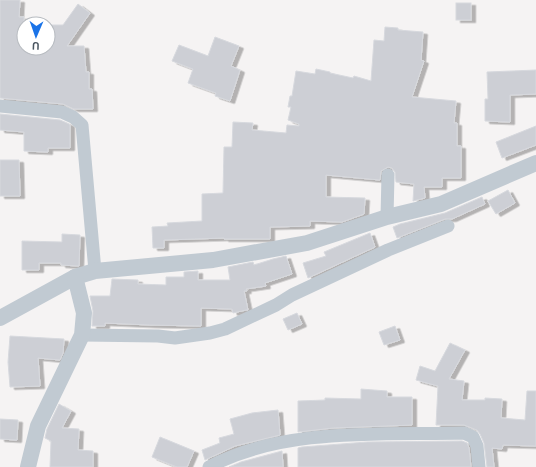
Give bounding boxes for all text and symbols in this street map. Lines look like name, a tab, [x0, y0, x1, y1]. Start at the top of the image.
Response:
north arrow	[16, 16, 56, 56]
text: U	[32, 40, 40, 52]

